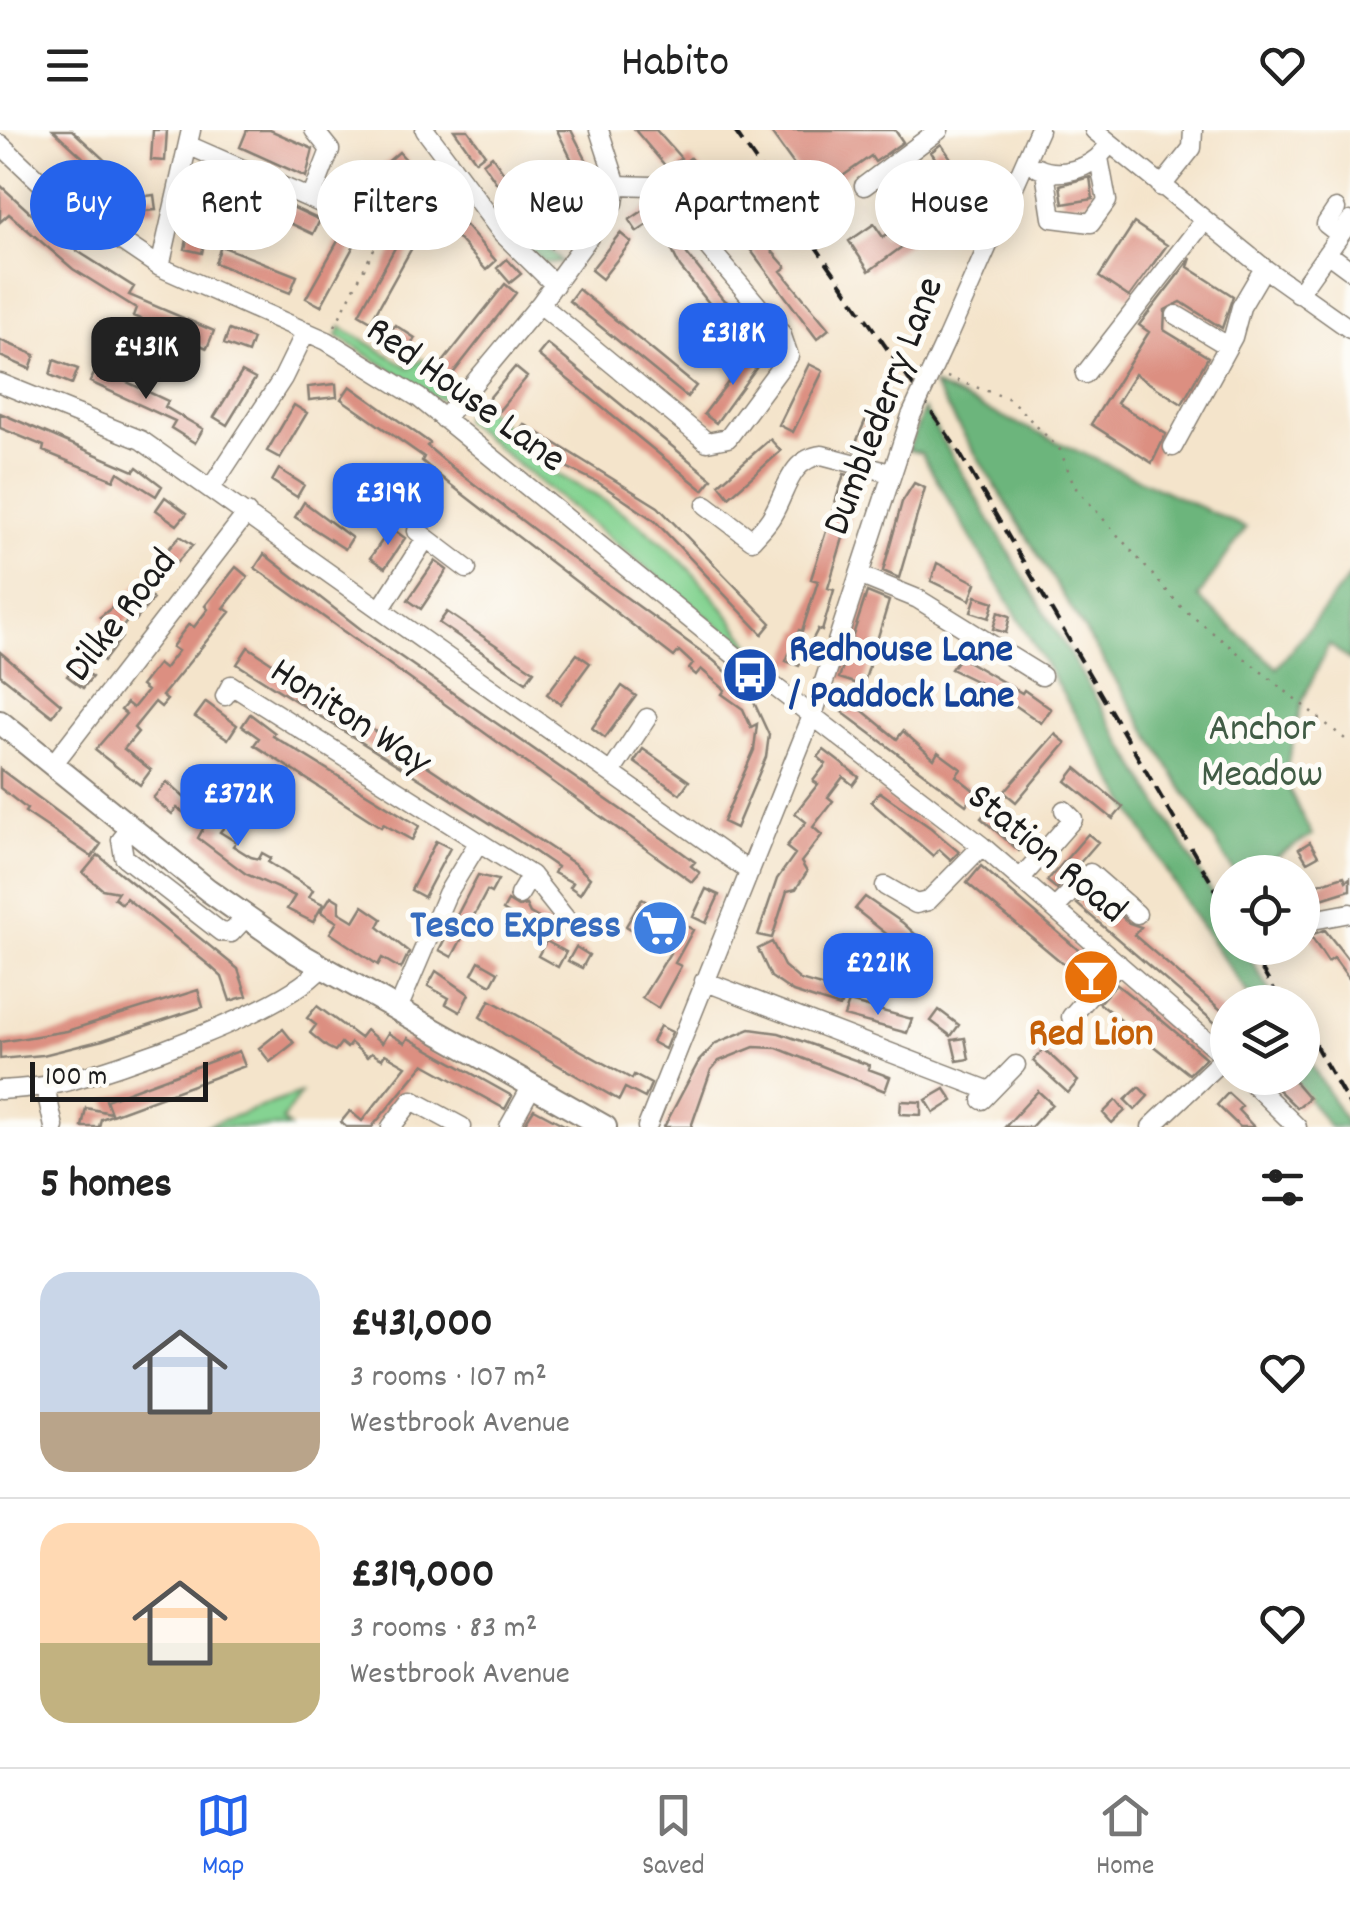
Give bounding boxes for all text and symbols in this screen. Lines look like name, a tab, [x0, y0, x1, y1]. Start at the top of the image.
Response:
text: Habito	[621, 33, 729, 97]
icon: menu	[40, 38, 95, 93]
icon: heart	[1255, 38, 1310, 93]
chip: Buy	[30, 160, 146, 250]
chip: Rent	[166, 160, 297, 250]
chip: Filters	[317, 160, 474, 250]
chip: New	[494, 160, 619, 250]
chip: Apartment	[639, 160, 855, 250]
chip: House	[875, 160, 1024, 250]
street label: Dumblederry Lane	[811, 270, 961, 544]
pin: £318K	[663, 303, 803, 388]
street label: Red House Lane	[352, 305, 576, 489]
text: £318K	[701, 312, 765, 358]
pin: £431K	[76, 317, 216, 402]
text: £431K	[113, 326, 179, 372]
pin: £319K	[318, 463, 458, 548]
text: £319K	[355, 472, 421, 518]
street label: Dilke Road	[53, 538, 193, 696]
place label: Redhouse Lane / Paddock Lane	[788, 624, 1015, 727]
street label: Honiton Way	[257, 645, 442, 793]
bus stop icon: Redhouse Lane / Paddock Lane	[720, 645, 780, 705]
park label: Anchor Meadow	[1201, 703, 1323, 806]
pin: £372K	[168, 764, 308, 849]
street label: Station Road	[953, 772, 1137, 940]
text: £372K	[202, 773, 274, 819]
map controls	[1210, 855, 1320, 1095]
button: locate	[1210, 855, 1320, 965]
supermarket icon: Tesco Express	[630, 898, 690, 958]
place label: Tesco Express	[410, 900, 621, 957]
pin: £221K	[808, 933, 948, 1018]
text: £221K	[845, 942, 911, 988]
bar icon: Red Lion	[1061, 947, 1121, 1007]
button: layers	[1210, 985, 1320, 1095]
place label: Red Lion	[1029, 1008, 1153, 1065]
scale bar	[30, 1057, 208, 1101]
text: 100 m	[45, 1059, 107, 1099]
text: 5 homes	[40, 1157, 172, 1217]
icon: filters	[1255, 1160, 1310, 1215]
text: £431,000	[350, 1296, 493, 1356]
icon: home	[120, 1312, 240, 1432]
icon: heart	[1255, 1345, 1310, 1400]
text: 3 rooms · 107 m²	[350, 1356, 547, 1402]
text: Westbrook Avenue	[350, 1402, 570, 1448]
text: £319,000	[350, 1547, 495, 1607]
icon: home	[120, 1563, 240, 1683]
icon: heart	[1255, 1596, 1310, 1651]
text: 3 rooms · 83 m²	[350, 1607, 537, 1653]
text: Westbrook Avenue	[350, 1653, 570, 1699]
tab: Map	[196, 1788, 251, 1888]
tab: Saved	[642, 1788, 705, 1888]
tab: Home	[1096, 1788, 1154, 1888]

